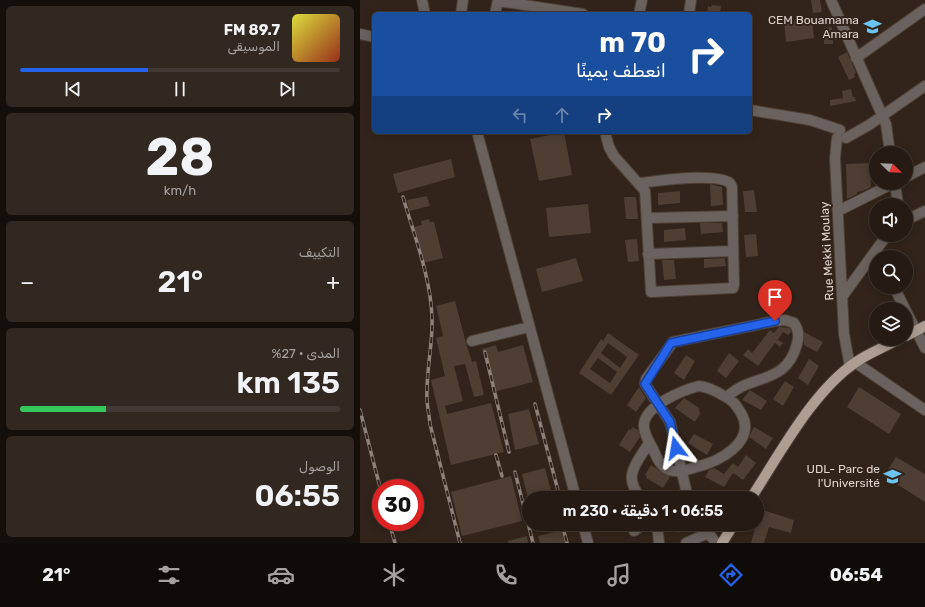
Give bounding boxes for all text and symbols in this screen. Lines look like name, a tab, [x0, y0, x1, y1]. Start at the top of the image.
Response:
place label: CEM Bouamama Amara	[768, 13, 859, 41]
school or university icon: CEM Bouamama Amara	[862, 17, 882, 37]
text: 89.7 FM	[224, 21, 280, 39]
text: 70 m	[599, 26, 666, 59]
icon: right	[680, 28, 732, 80]
text: الموسيقى	[228, 39, 280, 54]
text: انعطف يمينًا	[576, 60, 666, 82]
icon: previous	[62, 78, 84, 100]
icon: pause	[169, 78, 191, 100]
icon: next	[276, 78, 298, 100]
icon: left	[509, 104, 531, 126]
icon: ahead	[551, 104, 573, 126]
icon: right	[593, 104, 615, 126]
text: 28	[146, 126, 215, 188]
north arrow	[869, 146, 913, 190]
map controls	[869, 146, 913, 346]
text: km/h	[164, 183, 196, 198]
button: sound	[869, 198, 913, 242]
street label: Rue Mekki Moulay	[817, 201, 837, 301]
text: التكييف	[299, 245, 340, 260]
button: search	[869, 250, 913, 294]
text: 21°	[158, 264, 203, 300]
text: −	[20, 269, 34, 296]
text: +	[326, 269, 340, 296]
pin	[758, 280, 792, 321]
icon: arrive	[764, 286, 786, 308]
button: layers	[869, 302, 913, 346]
text: المدى · 27%	[272, 346, 340, 361]
text: 135 km	[236, 365, 340, 401]
position arrow	[655, 427, 697, 469]
text: الوصول	[299, 459, 340, 474]
place label: UDL- Parc de l'Université	[807, 462, 880, 490]
school or university icon: UDL- Parc de l'Université	[883, 466, 903, 486]
text: 06:55	[254, 478, 340, 514]
speed limit sign: 30	[372, 479, 424, 531]
text: 06:55 · 1 دقيقة · 230 m	[563, 502, 723, 520]
icon: filters	[155, 561, 183, 589]
icon: car	[267, 561, 295, 589]
icon: climate	[380, 561, 408, 589]
icon: phone	[492, 561, 520, 589]
icon: music	[605, 561, 633, 589]
icon: directions	[717, 561, 745, 589]
text: 21°	[42, 564, 70, 586]
text: 06:54	[830, 564, 883, 586]

